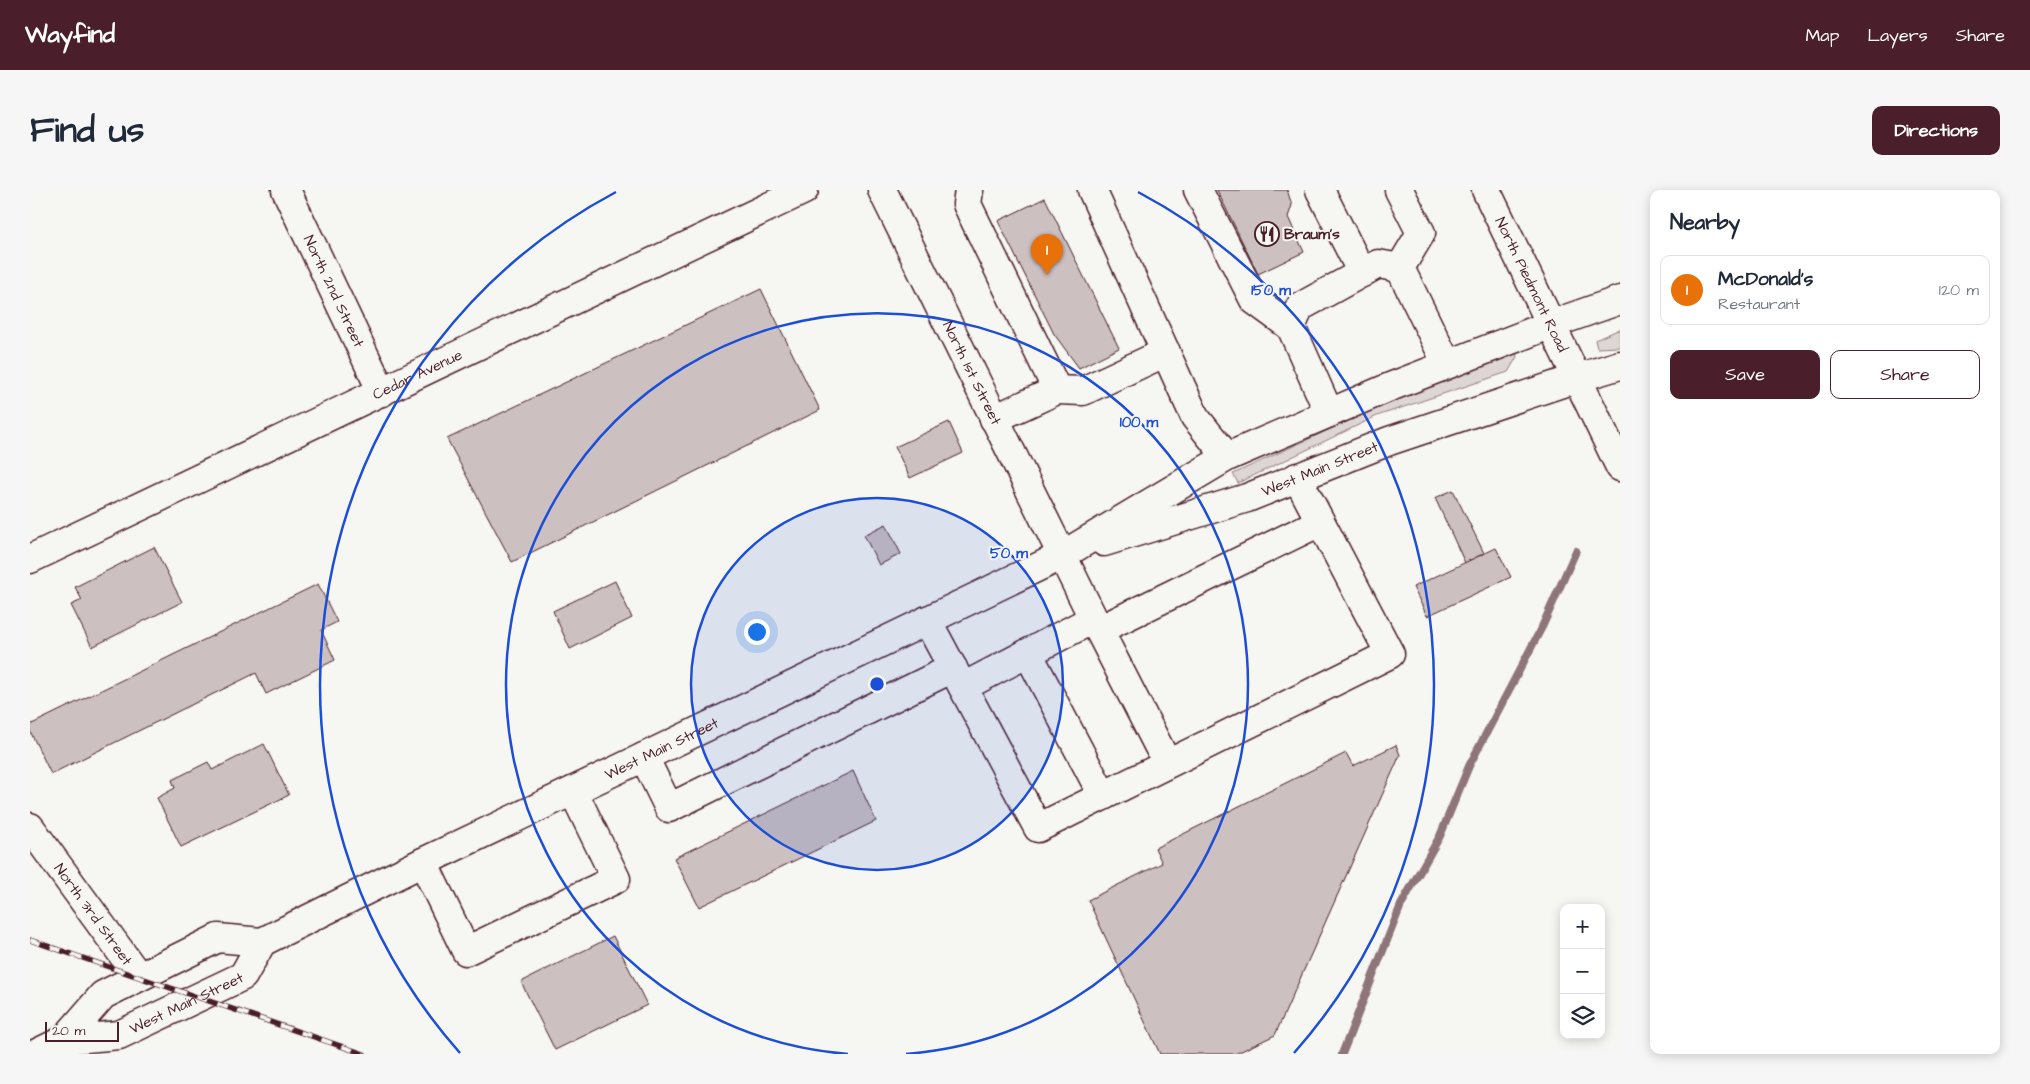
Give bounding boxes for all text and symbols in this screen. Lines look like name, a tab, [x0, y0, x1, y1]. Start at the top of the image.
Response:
text: Wayfind	[25, 18, 115, 52]
text: Map	[1805, 23, 1839, 48]
text: Layers	[1867, 23, 1928, 48]
text: Share	[1956, 23, 2005, 48]
text: Find us	[30, 106, 144, 155]
button: Directions	[1872, 106, 2000, 155]
text: Nearby	[1670, 208, 1740, 237]
street label: North Piedmont Road	[1490, 214, 1573, 356]
restaurant icon: Braum's	[1254, 221, 1280, 247]
place label: Braum's	[1284, 224, 1340, 245]
street label: North 2nd Street	[298, 232, 369, 351]
pin: 1	[1031, 234, 1063, 275]
text: McDonald's	[1718, 266, 1813, 293]
text: 1	[1686, 279, 1688, 301]
text: 120 m	[1939, 279, 1979, 301]
text: 150 m	[1251, 280, 1291, 301]
text: Restaurant	[1718, 293, 1800, 315]
street label: North 1st Street	[937, 318, 1006, 429]
street label: Cedar Avenue	[369, 344, 466, 405]
button: Save	[1670, 350, 1820, 399]
button: Share	[1830, 350, 1980, 399]
text: 100 m	[1120, 412, 1159, 433]
street label: West Main Street	[1258, 436, 1381, 502]
text: 50 m	[990, 543, 1028, 564]
your location	[744, 619, 770, 645]
centre of rings	[868, 675, 886, 693]
street label: West Main Street	[601, 713, 722, 785]
street label: North 3rd Street	[49, 859, 137, 970]
map controls	[1560, 904, 1605, 1039]
button: +	[1560, 904, 1605, 949]
button: −	[1560, 949, 1605, 994]
street label: West Main Street	[126, 967, 247, 1040]
button: layers	[1560, 994, 1605, 1039]
scale bar	[45, 1019, 119, 1042]
text: 20 m	[52, 1021, 85, 1041]

